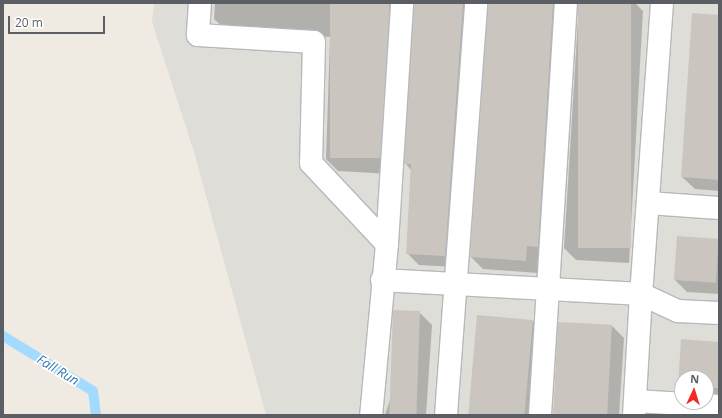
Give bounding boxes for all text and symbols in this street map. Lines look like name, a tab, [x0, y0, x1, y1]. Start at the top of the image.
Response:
scale bar	[10, 8, 107, 34]
text: 20 m	[15, 14, 43, 31]
water label: Fall Run	[34, 351, 82, 389]
north arrow	[674, 370, 714, 410]
text: N	[690, 371, 700, 386]

